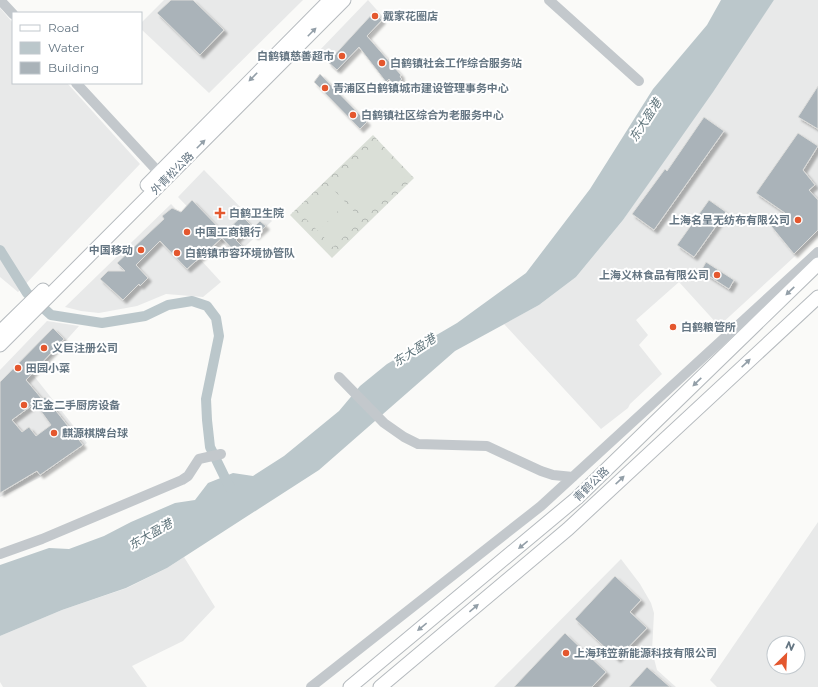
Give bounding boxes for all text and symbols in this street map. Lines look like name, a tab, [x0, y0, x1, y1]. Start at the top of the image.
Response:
place label: 戴家花圈店	[383, 9, 438, 23]
marker: 戴家花圈店	[370, 11, 380, 21]
legend	[12, 12, 142, 84]
text: Road	[48, 20, 79, 35]
one-way arrow	[307, 27, 317, 37]
text: Water	[48, 40, 85, 55]
place label: 白鹤镇慈善超市	[257, 49, 334, 63]
marker: 白鹤镇慈善超市	[337, 51, 347, 61]
place label: 白鹤镇社会工作综合服务站	[390, 56, 522, 70]
marker: 白鹤镇社会工作综合服务站	[377, 58, 387, 68]
text: Building	[48, 60, 99, 75]
one-way arrow	[248, 72, 258, 82]
place label: 青浦区白鹤镇城市建设管理事务中心	[333, 81, 509, 95]
marker: 青浦区白鹤镇城市建设管理事务中心	[320, 83, 330, 93]
water label: 东大盈港	[626, 94, 665, 144]
place label: 白鹤镇社区综合为老服务中心	[361, 108, 504, 122]
marker: 白鹤镇社区综合为老服务中心	[348, 110, 358, 120]
one-way arrow	[196, 139, 205, 149]
street label: 外青松公路	[148, 149, 196, 197]
place label: 白鹤卫生院	[229, 206, 284, 220]
marker: 白鹤卫生院	[214, 207, 226, 219]
place label: 上海名呈无纺布有限公司	[669, 213, 790, 227]
marker: 上海名呈无纺布有限公司	[793, 215, 803, 225]
place label: 中国工商银行	[195, 225, 261, 239]
marker: 中国工商银行	[182, 227, 192, 237]
place label: 中国移动	[89, 243, 133, 257]
marker: 中国移动	[136, 245, 146, 255]
place label: 白鹤镇市容环境协管队	[185, 246, 295, 260]
marker: 白鹤镇市容环境协管队	[172, 248, 182, 258]
place label: 上海义林食品有限公司	[599, 268, 709, 282]
marker: 上海义林食品有限公司	[712, 270, 722, 280]
one-way arrow	[785, 286, 795, 296]
place label: 白鹤粮管所	[681, 320, 736, 334]
marker: 白鹤粮管所	[668, 322, 678, 332]
water label: 东大盈港	[390, 330, 440, 369]
place label: 义巨注册公司	[52, 341, 118, 355]
marker: 义巨注册公司	[39, 343, 49, 353]
one-way arrow	[742, 359, 751, 368]
place label: 田园小菜	[26, 361, 70, 375]
marker: 田园小菜	[13, 363, 23, 373]
one-way arrow	[692, 377, 702, 387]
place label: 汇金二手厨房设备	[32, 398, 120, 412]
marker: 汇金二手厨房设备	[19, 400, 29, 410]
place label: 麒源棋牌台球	[62, 426, 128, 440]
marker: 麒源棋牌台球	[49, 428, 59, 438]
street label: 青鹤公路	[570, 464, 612, 504]
one-way arrow	[615, 475, 625, 485]
water label: 东大盈港	[125, 515, 176, 552]
one-way arrow	[517, 540, 528, 549]
one-way arrow	[469, 603, 480, 612]
one-way arrow	[417, 623, 428, 632]
north arrow	[766, 635, 806, 675]
text: N	[783, 638, 797, 654]
place label: 上海玮笠新能源科技有限公司	[574, 646, 717, 660]
marker: 上海玮笠新能源科技有限公司	[561, 648, 571, 658]

